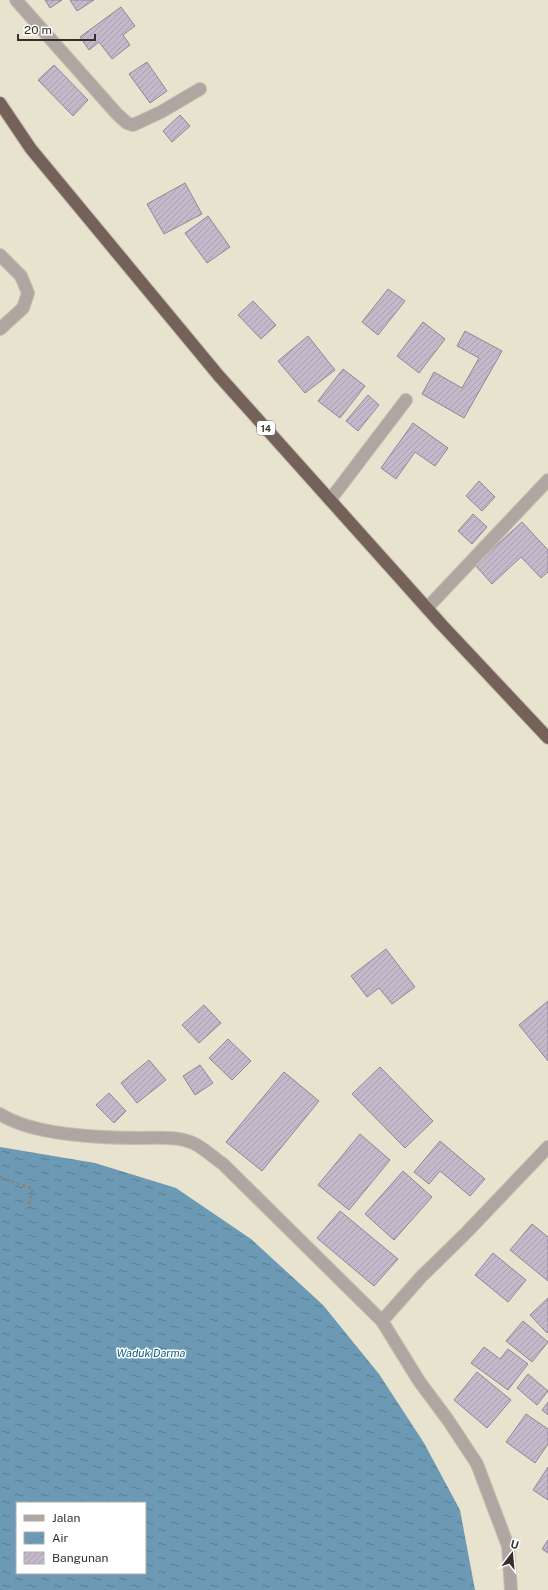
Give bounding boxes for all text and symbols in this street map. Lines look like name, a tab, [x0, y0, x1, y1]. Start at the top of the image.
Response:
scale bar	[18, 16, 95, 42]
text: 20 m	[24, 23, 52, 37]
road number: 14	[257, 421, 275, 435]
water label: Waduk Darma	[117, 1347, 186, 1359]
legend	[16, 1502, 146, 1574]
text: Jalan	[52, 1511, 81, 1525]
text: Air	[52, 1531, 69, 1545]
north arrow	[492, 1534, 532, 1574]
text: U	[509, 1538, 520, 1551]
text: Bangunan	[52, 1551, 108, 1565]

